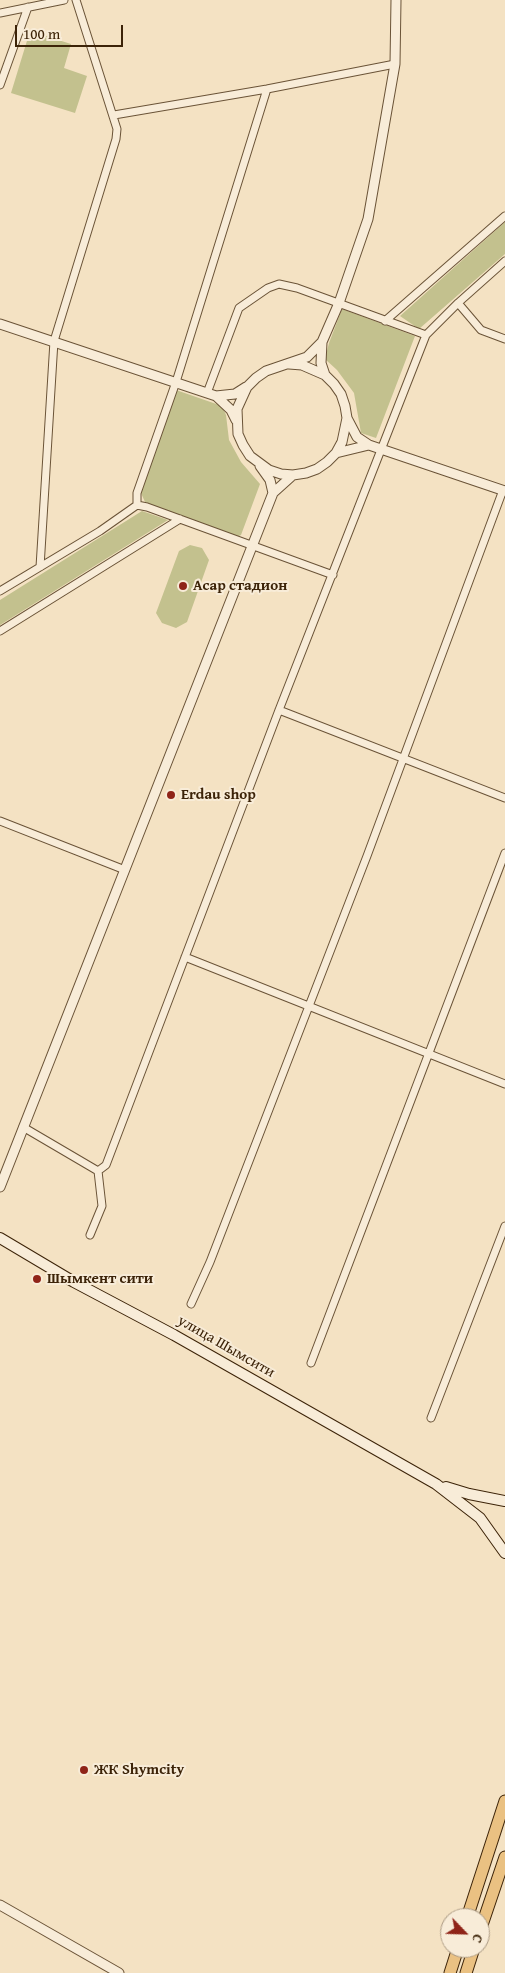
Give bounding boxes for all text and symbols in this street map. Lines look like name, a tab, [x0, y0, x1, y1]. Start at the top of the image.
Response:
scale bar	[18, 15, 125, 47]
text: 100 m	[23, 23, 60, 44]
place label: Асар стадион	[193, 577, 287, 595]
marker: Асар стадион	[177, 580, 189, 592]
place label: Erdau shop	[181, 786, 256, 804]
marker: Erdau shop	[165, 789, 177, 801]
place label: Шымкент сити	[47, 1270, 153, 1288]
marker: Шымкент сити	[31, 1273, 43, 1285]
street label: улица Шымсити	[174, 1312, 278, 1382]
place label: ЖК Shymcity	[94, 1761, 184, 1779]
marker: ЖК Shymcity	[78, 1764, 90, 1776]
north arrow	[440, 1908, 490, 1958]
text: С	[467, 1931, 489, 1946]

